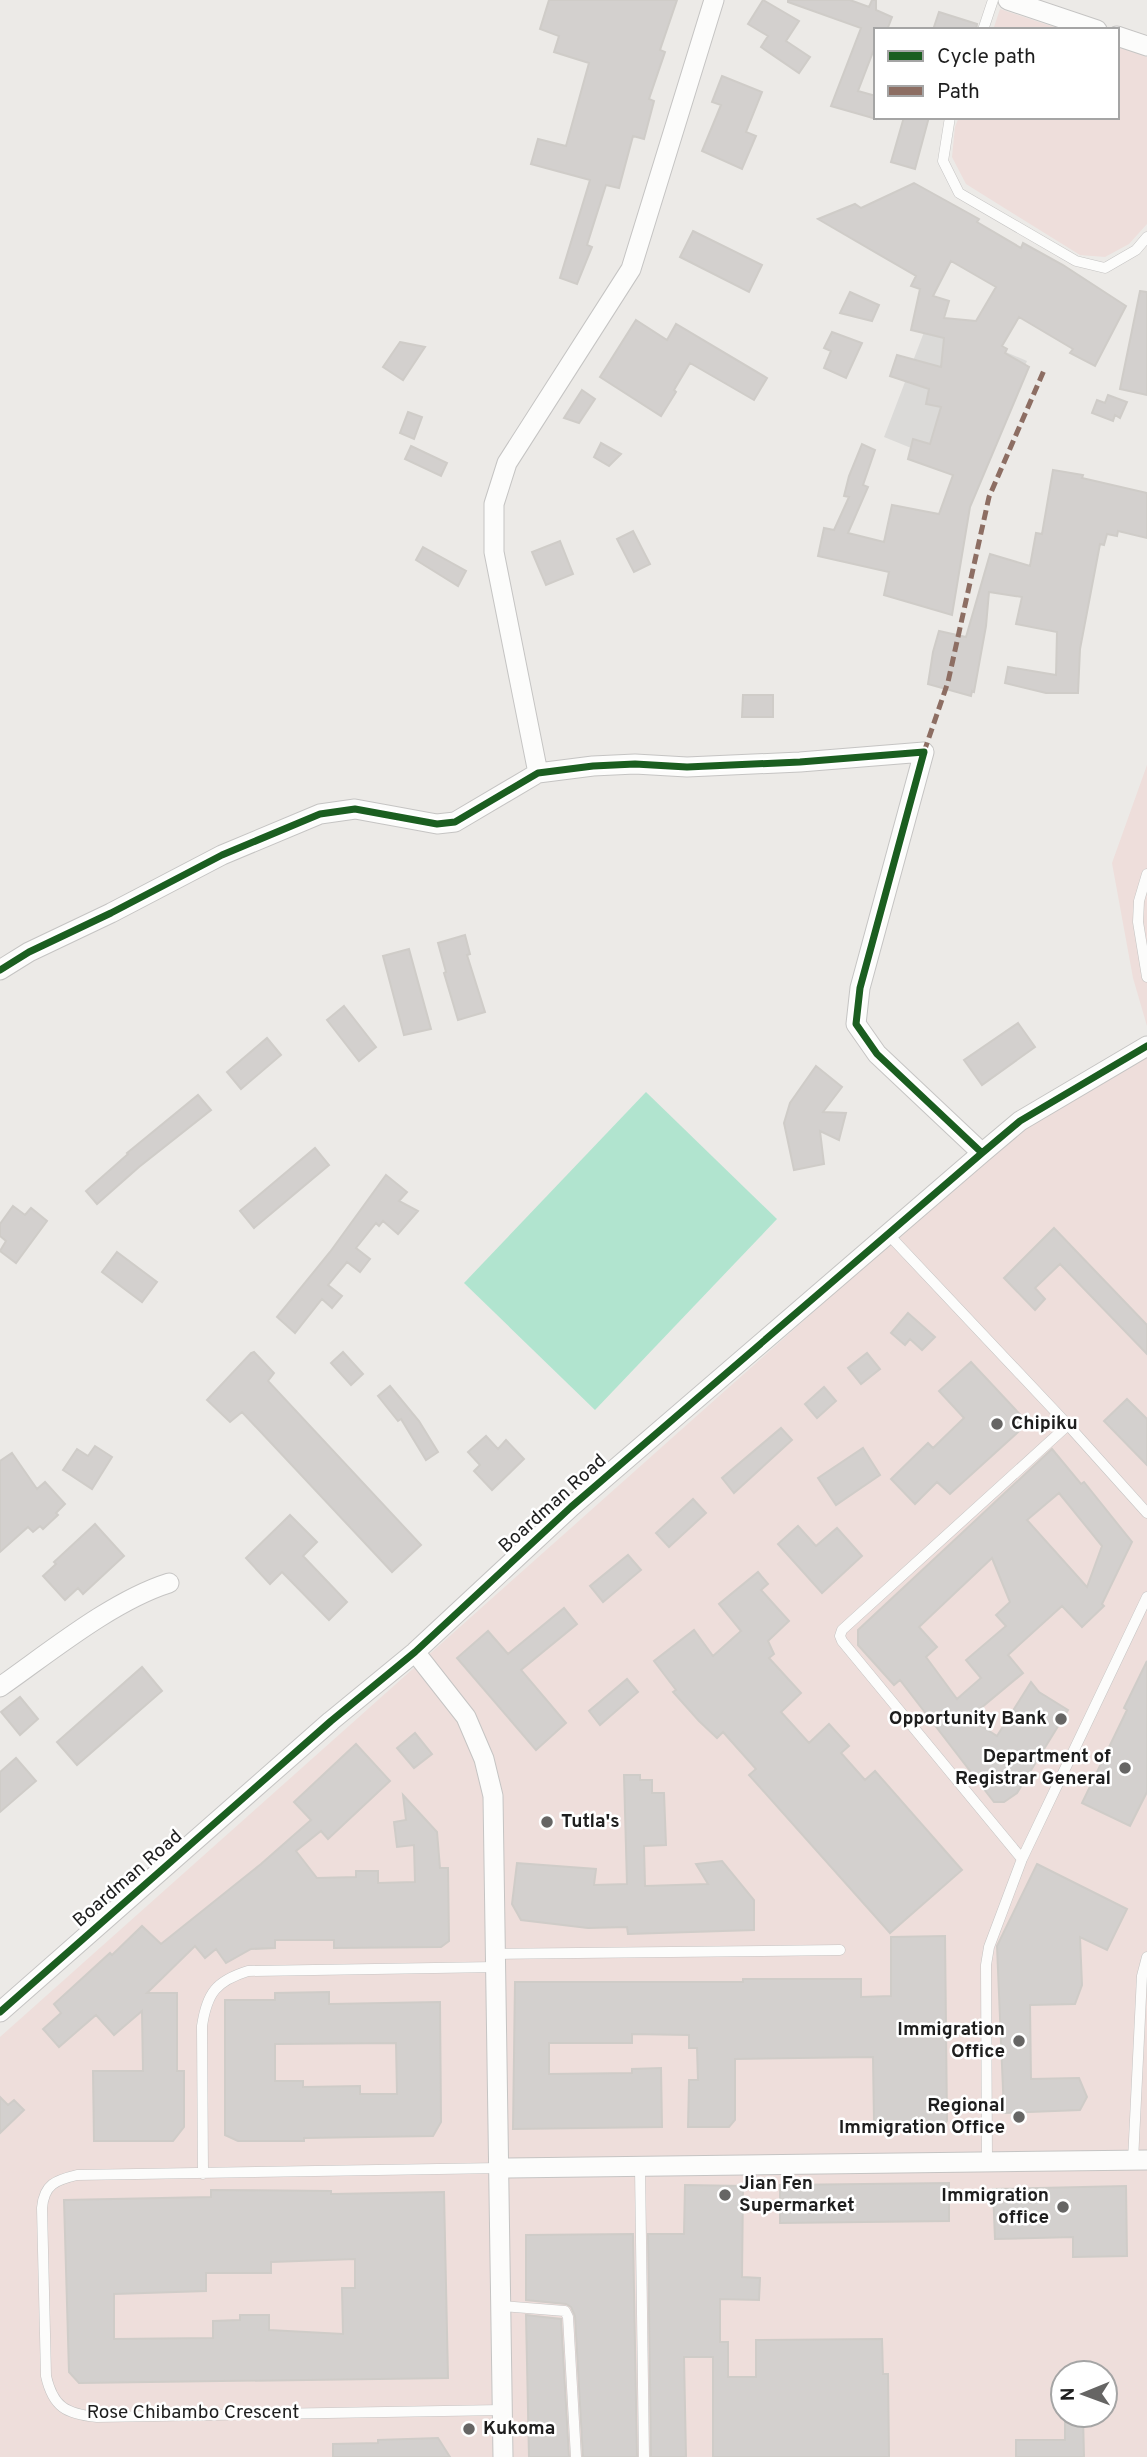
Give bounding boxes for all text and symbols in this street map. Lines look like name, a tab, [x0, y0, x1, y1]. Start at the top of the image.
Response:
legend	[874, 28, 1119, 119]
text: Cycle path	[937, 44, 1036, 71]
text: Path	[937, 79, 980, 106]
place label: Chipiku	[1011, 1412, 1078, 1436]
marker: Chipiku	[989, 1416, 1005, 1432]
street label: Boardman Road	[494, 1449, 612, 1559]
place label: Opportunity Bank	[889, 1707, 1047, 1731]
marker: Opportunity Bank	[1053, 1711, 1069, 1727]
place label: Department of Registrar General	[955, 1745, 1111, 1791]
marker: Department of Registrar General	[1117, 1760, 1133, 1776]
place label: Tutla's	[561, 1810, 620, 1834]
marker: Tutla's	[539, 1814, 555, 1830]
street label: Boardman Road	[68, 1825, 188, 1933]
place label: Immigration Office	[897, 2018, 1005, 2064]
marker: Immigration Office	[1011, 2033, 1027, 2049]
place label: Regional Immigration Office	[839, 2094, 1005, 2140]
marker: Regional Immigration Office	[1011, 2109, 1027, 2125]
place label: Jian Fen Supermarket	[739, 2172, 855, 2218]
place label: Immigration office	[941, 2184, 1049, 2230]
marker: Jian Fen Supermarket	[717, 2187, 733, 2203]
marker: Immigration office	[1055, 2199, 1071, 2215]
north arrow	[1049, 2359, 1119, 2429]
text: N	[1057, 2387, 1081, 2401]
street label: Rose Chibambo Crescent	[87, 2401, 299, 2425]
place label: Kukoma	[483, 2417, 555, 2441]
marker: Kukoma	[461, 2421, 477, 2437]

